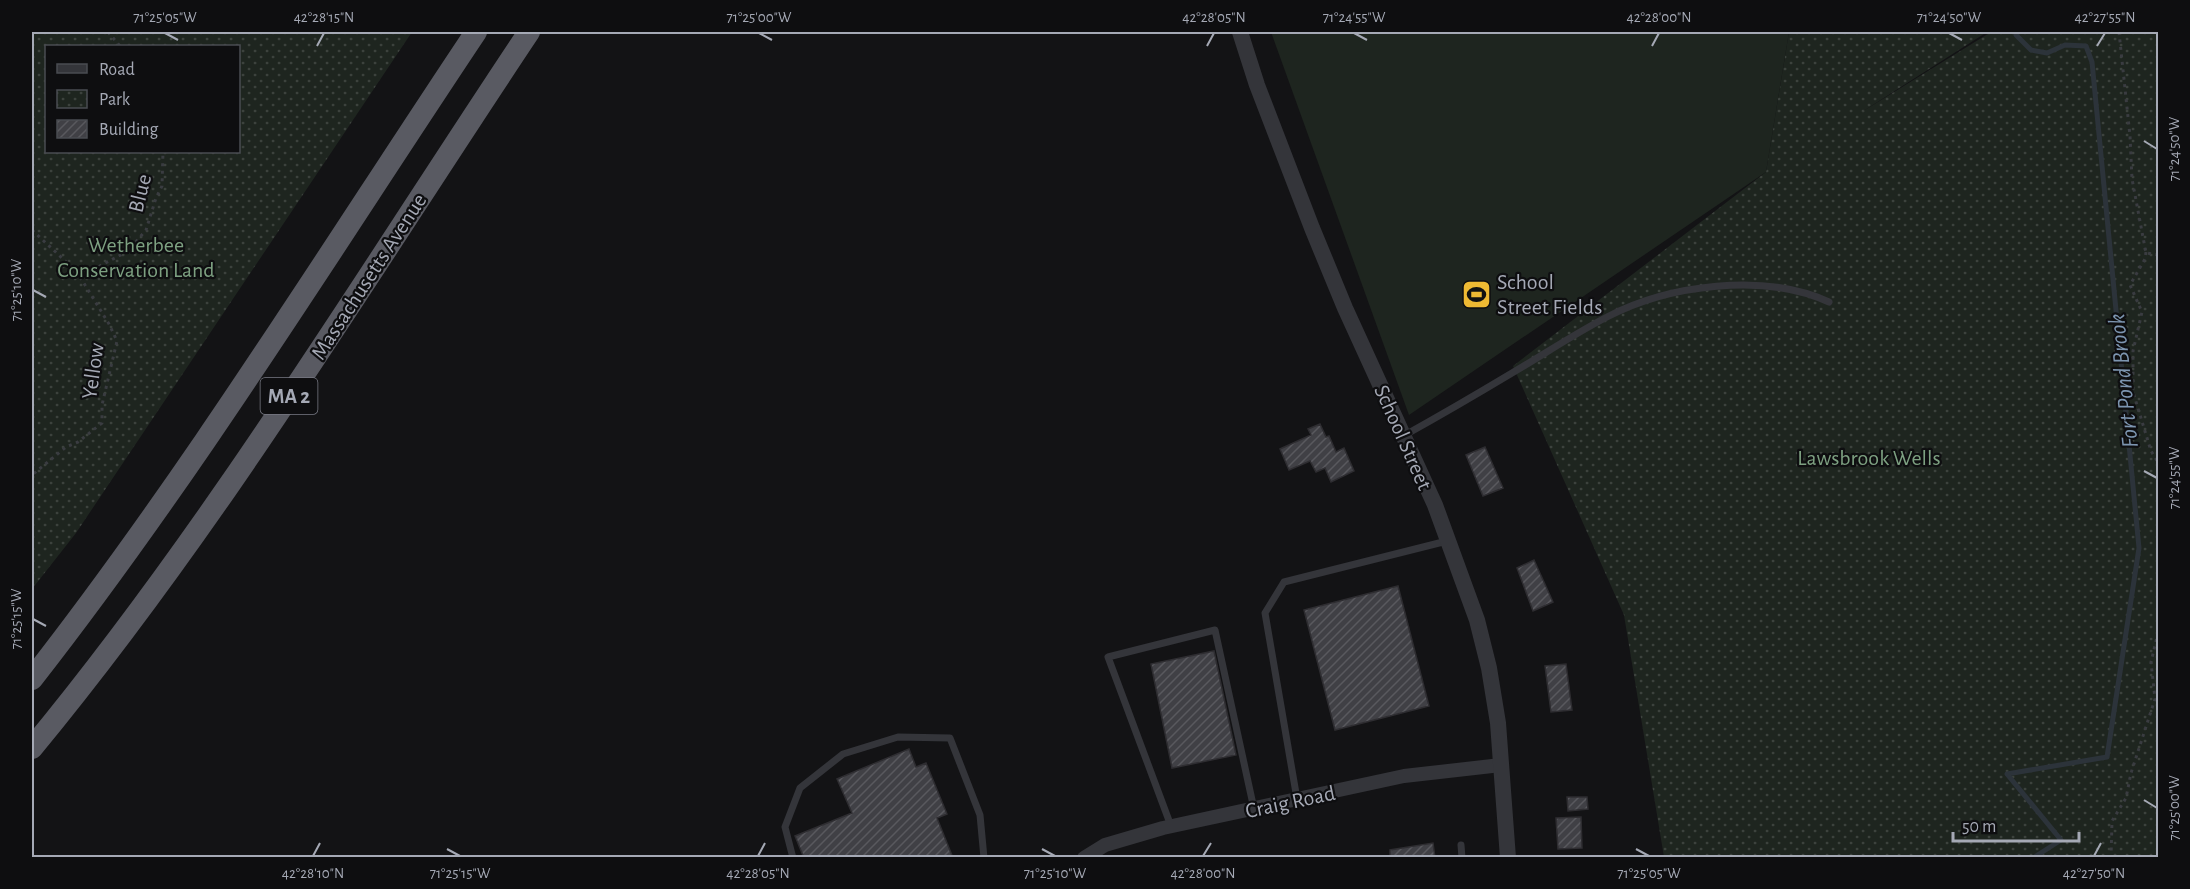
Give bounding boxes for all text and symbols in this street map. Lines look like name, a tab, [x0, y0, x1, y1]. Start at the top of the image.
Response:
text: 71°25'05"W	[133, 10, 197, 25]
text: 42°28'15"N	[294, 10, 354, 25]
text: 71°25'00"W	[726, 10, 792, 25]
text: 42°28'05"N	[1182, 10, 1246, 25]
text: 71°24'55"W	[1323, 10, 1386, 25]
text: 42°28'00"N	[1626, 10, 1692, 25]
text: 71°24'50"W	[1917, 10, 1982, 25]
text: 42°27'55"N	[2075, 10, 2136, 25]
legend	[45, 45, 240, 153]
text: Road	[99, 61, 135, 79]
text: Park	[99, 91, 131, 109]
text: 71°24'50"W	[2167, 116, 2182, 181]
text: Building	[99, 121, 159, 139]
street label: Blue	[125, 172, 155, 215]
street label: Massachusetts Avenue	[307, 190, 431, 364]
park label: Wetherbee Conservation Land	[57, 234, 215, 281]
text: 71°25'10"W	[9, 258, 24, 321]
place label: School Street Fields	[1497, 271, 1602, 318]
sports icon: School Street Fields	[1460, 278, 1492, 310]
water label: Fort Pond Brook	[2105, 312, 2143, 449]
street label: Yellow	[78, 341, 108, 401]
road number: MA 2	[260, 378, 318, 414]
street label: School Street	[1370, 382, 1436, 493]
text: 71°24'55"W	[2167, 446, 2182, 509]
park label: Lawsbrook Wells	[1797, 447, 1941, 469]
text: 71°25'15"W	[9, 588, 24, 649]
text: 71°25'00"W	[2167, 775, 2182, 841]
street label: Craig Road	[1243, 782, 1337, 822]
scale bar	[1953, 805, 2079, 843]
text: 50 m	[1962, 818, 1996, 836]
text: 42°28'10"N	[282, 866, 344, 881]
text: 71°25'15"W	[430, 866, 491, 881]
text: 42°28'05"N	[726, 866, 790, 881]
text: 71°25'10"W	[1024, 866, 1087, 881]
text: 42°28'00"N	[1170, 866, 1236, 881]
text: 71°25'05"W	[1617, 866, 1681, 881]
text: 42°27'50"N	[2063, 866, 2125, 881]

